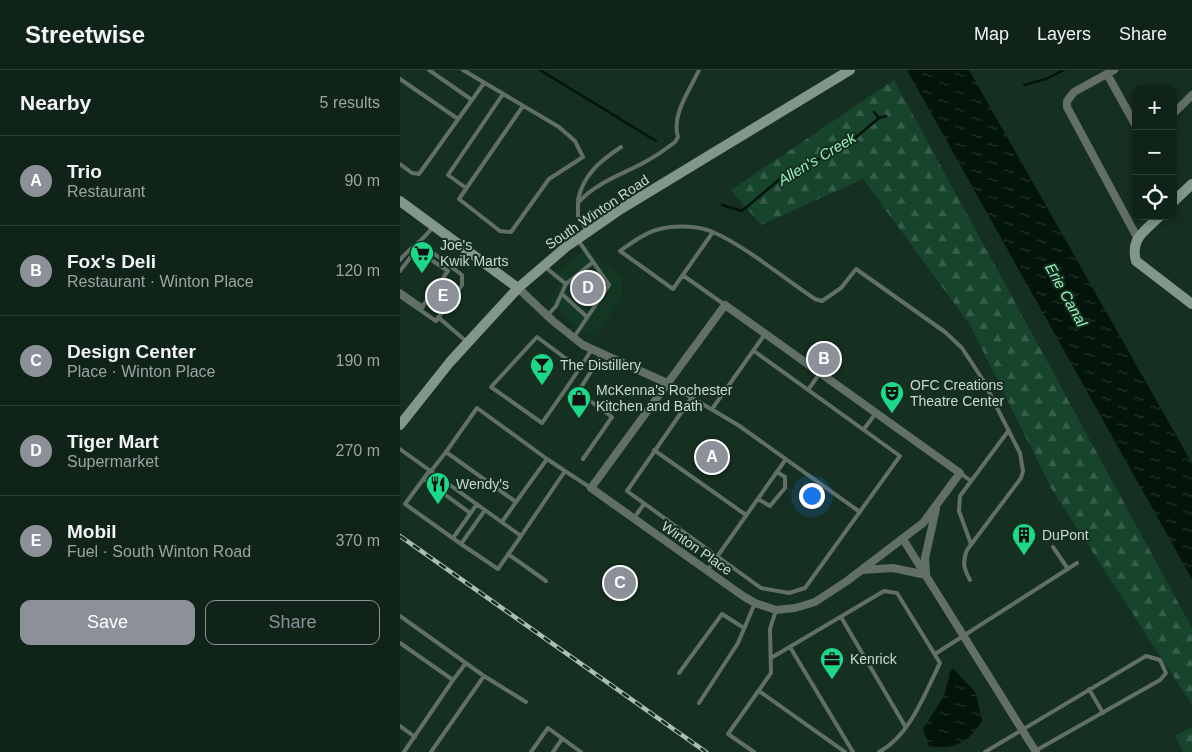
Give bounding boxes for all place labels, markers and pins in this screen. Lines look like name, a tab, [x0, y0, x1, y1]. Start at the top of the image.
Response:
place label: Joe's Kwik Marts	[440, 237, 508, 269]
supermarket icon: Joe's Kwik Marts	[409, 240, 435, 274]
pin: D	[572, 269, 604, 307]
pin: E	[427, 277, 459, 315]
pin: B	[808, 340, 840, 378]
bar icon: The Distillery	[529, 352, 555, 386]
place label: The Distillery	[560, 357, 641, 373]
place label: OFC Creations Theatre Center	[910, 377, 1004, 409]
theatre icon: OFC Creations Theatre Center	[879, 380, 905, 414]
place label: McKenna's Rochester Kitchen and Bath	[596, 382, 733, 414]
shop icon: McKenna's Rochester Kitchen and Bath	[566, 385, 592, 419]
pin: A	[696, 438, 728, 476]
restaurant icon: Wendy's	[425, 471, 451, 505]
place label: Wendy's	[456, 476, 509, 492]
building icon: DuPont	[1011, 522, 1037, 556]
place label: DuPont	[1042, 527, 1089, 543]
pin: C	[604, 564, 636, 602]
office icon: Kenrick	[819, 646, 845, 680]
place label: Kenrick	[850, 651, 898, 667]

